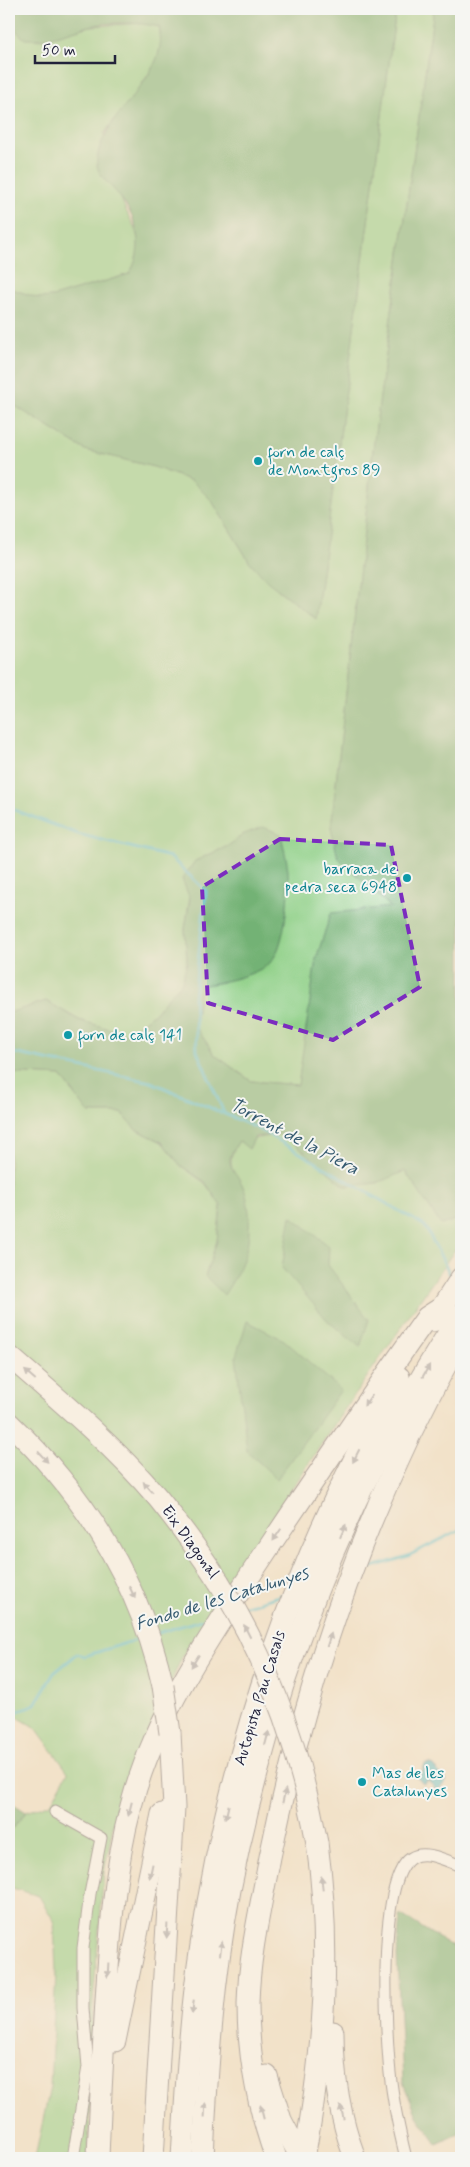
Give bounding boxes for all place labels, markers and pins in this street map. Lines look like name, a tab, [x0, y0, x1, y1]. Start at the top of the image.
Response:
place label: forn de calç de Montgros 89	[268, 442, 381, 482]
marker: forn de calç de Montgros 89	[252, 455, 264, 467]
place label: barraca de pedra seca 6948	[285, 859, 397, 898]
marker: barraca de pedra seca 6948	[401, 872, 413, 884]
place label: forn de calç 141	[78, 1025, 182, 1048]
marker: forn de calç 141	[62, 1029, 74, 1041]
place label: Mas de les Catalunyes	[372, 1763, 447, 1802]
marker: Mas de les Catalunyes	[356, 1776, 368, 1788]

